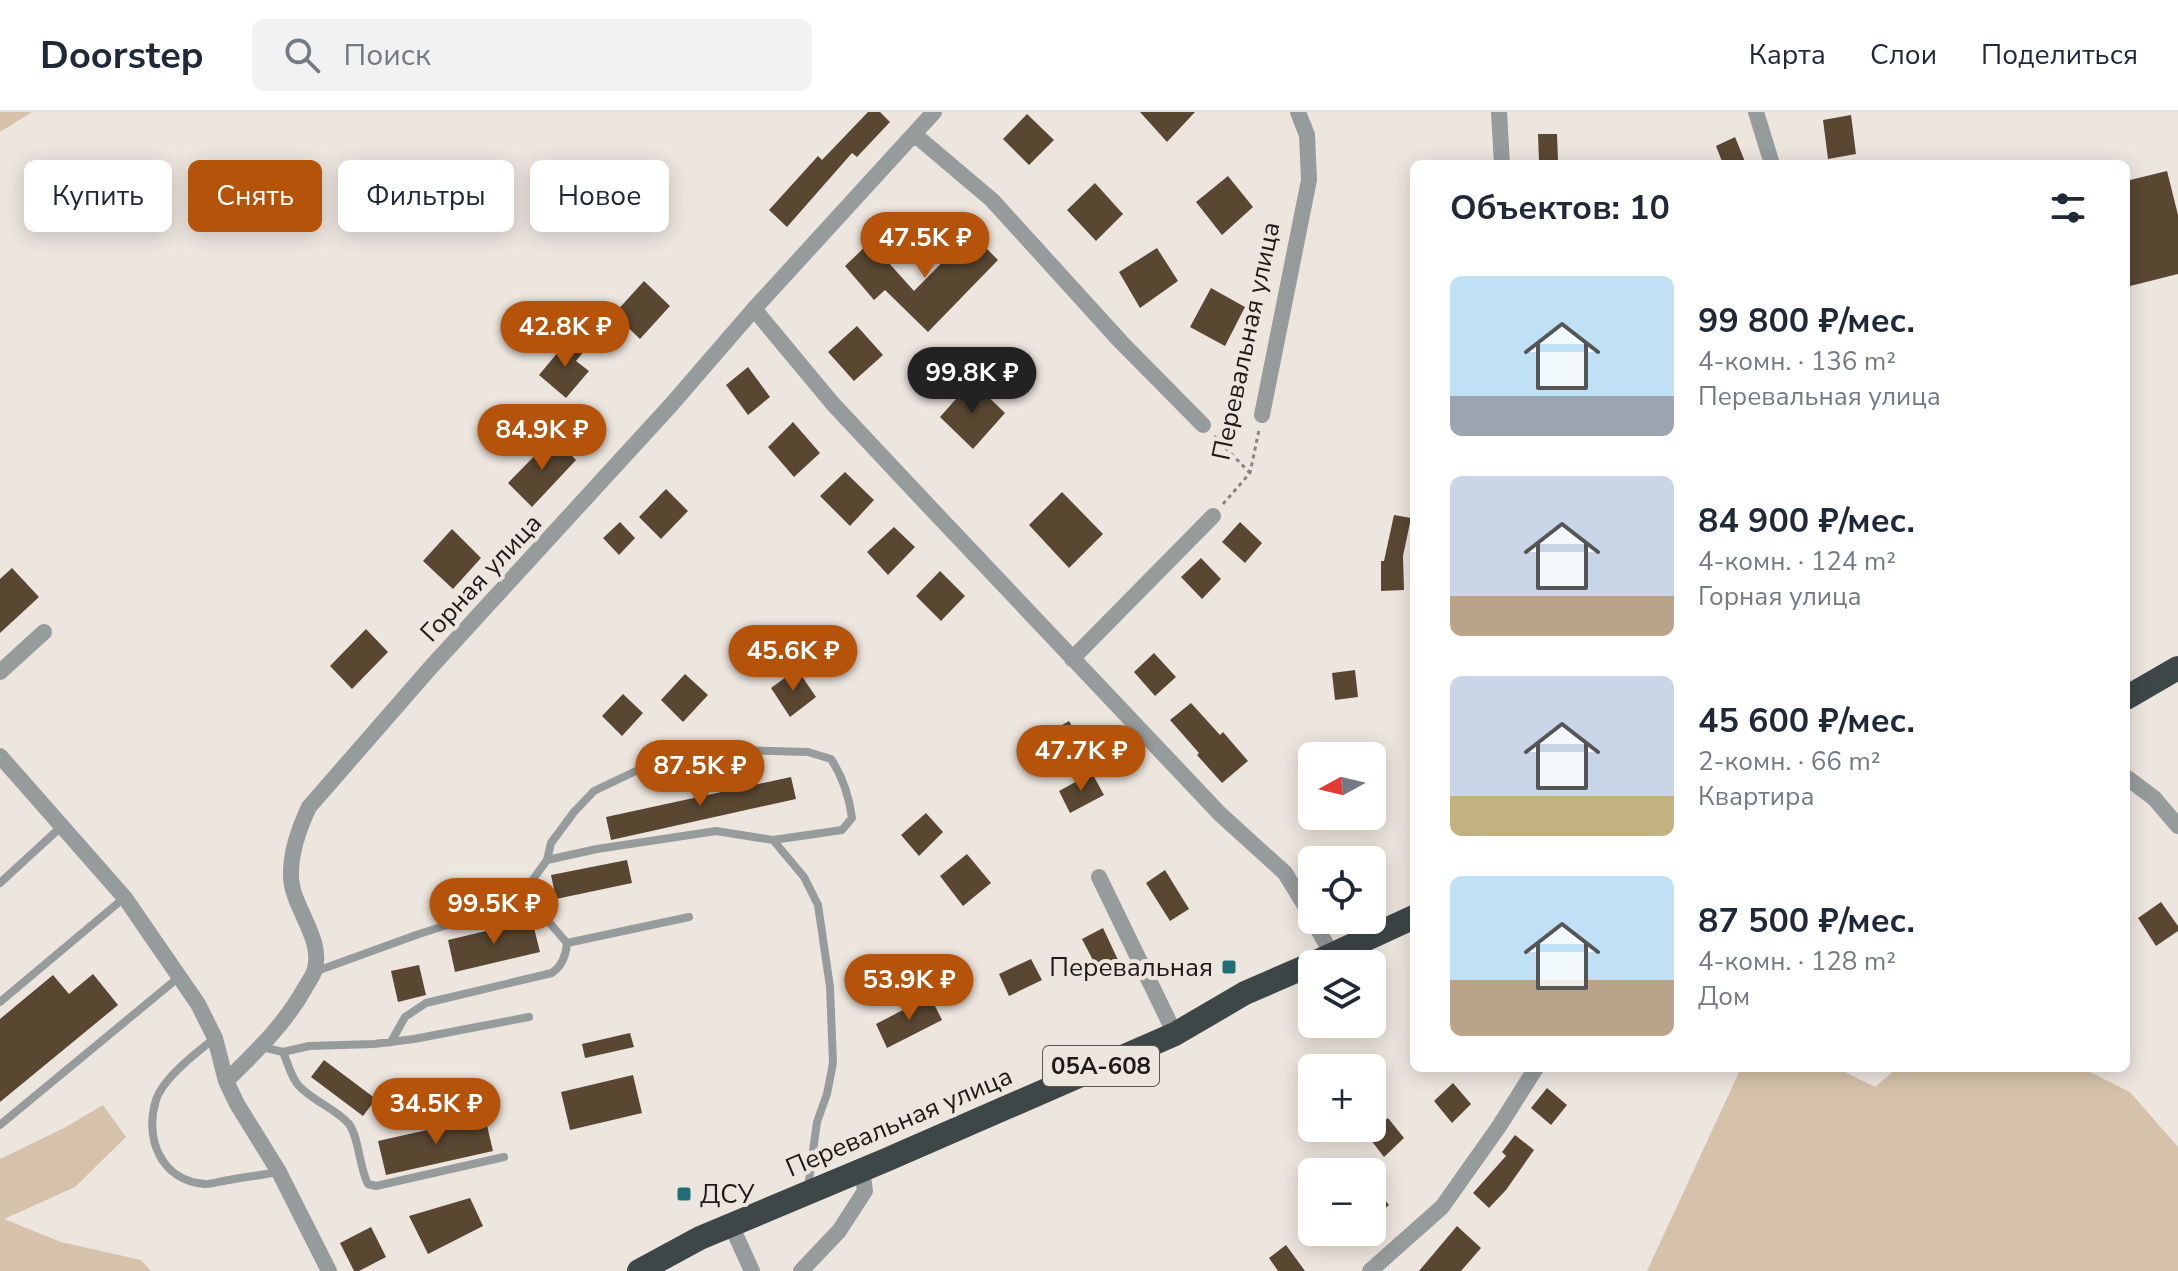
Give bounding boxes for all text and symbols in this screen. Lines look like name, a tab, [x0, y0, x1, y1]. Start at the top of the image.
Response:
search box	[252, 19, 812, 91]
text: Doorstep	[40, 30, 204, 81]
icon: search	[280, 33, 324, 77]
text: Поиск	[344, 35, 431, 76]
text: Карта	[1749, 36, 1826, 74]
text: Слои	[1870, 36, 1937, 74]
text: Поделиться	[1981, 36, 2138, 74]
chip: Купить	[24, 160, 172, 232]
chip: Снять	[188, 160, 322, 232]
chip: Фильтры	[338, 160, 514, 232]
chip: Новое	[530, 160, 669, 232]
text: Объектов: 10	[1450, 185, 1670, 231]
icon: filters	[2046, 186, 2090, 230]
pin: 47.5K ₽	[851, 212, 999, 280]
street label: Перевальная улица	[1204, 219, 1288, 463]
text: 47.5K ₽	[878, 220, 972, 255]
text: 99 800 ₽/мес.	[1698, 298, 1915, 344]
pin: 42.8K ₽	[491, 301, 639, 369]
icon: home	[1514, 308, 1610, 404]
text: 42.8K ₽	[518, 309, 612, 344]
text: 4-комн. · 136 m²	[1698, 344, 1896, 379]
pin: 99.8K ₽	[898, 347, 1046, 415]
text: 99.8K ₽	[925, 355, 1019, 390]
text: Перевальная улица	[1698, 379, 1941, 414]
pin: 84.9K ₽	[468, 404, 616, 472]
text: 84.9K ₽	[495, 412, 589, 447]
text: 84 900 ₽/мес.	[1698, 498, 1915, 544]
street label: Горная улица	[412, 506, 550, 650]
icon: home	[1514, 508, 1610, 604]
text: 4-комн. · 124 m²	[1698, 544, 1896, 579]
text: Горная улица	[1698, 579, 1862, 614]
pin: 45.6K ₽	[719, 625, 867, 693]
text: 45.6K ₽	[746, 633, 840, 668]
text: 45 600 ₽/мес.	[1698, 698, 1915, 744]
icon: home	[1514, 708, 1610, 804]
pin: 47.7K ₽	[1007, 725, 1155, 793]
text: 47.7K ₽	[1034, 733, 1128, 768]
pin: 87.5K ₽	[626, 740, 774, 808]
north arrow	[1298, 742, 1386, 830]
map controls	[1298, 742, 1386, 1246]
text: 2-комн. · 66 m²	[1698, 744, 1881, 779]
text: 87.5K ₽	[653, 748, 747, 783]
text: Квартира	[1698, 779, 1814, 814]
button: locate	[1298, 846, 1386, 934]
pin: 99.5K ₽	[420, 878, 568, 946]
text: 99.5K ₽	[447, 886, 541, 921]
text: 87 500 ₽/мес.	[1698, 898, 1915, 944]
icon: home	[1514, 908, 1610, 1004]
text: 4-комн. · 128 m²	[1698, 944, 1896, 979]
place label: Перевальная	[1049, 950, 1213, 985]
button: layers	[1298, 950, 1386, 1038]
pin: 53.9K ₽	[835, 954, 983, 1022]
marker: Перевальная	[1220, 958, 1238, 976]
text: 53.9K ₽	[862, 962, 956, 997]
text: Дом	[1698, 979, 1750, 1014]
road number: 05А-608	[1043, 1046, 1159, 1086]
button: +	[1298, 1054, 1386, 1142]
street label: Перевальная улица	[780, 1058, 1018, 1186]
pin: 34.5K ₽	[362, 1078, 510, 1146]
text: 34.5K ₽	[389, 1086, 483, 1121]
button: −	[1298, 1158, 1386, 1246]
place label: ДСУ	[700, 1177, 755, 1212]
marker: ДСУ	[675, 1185, 693, 1203]

